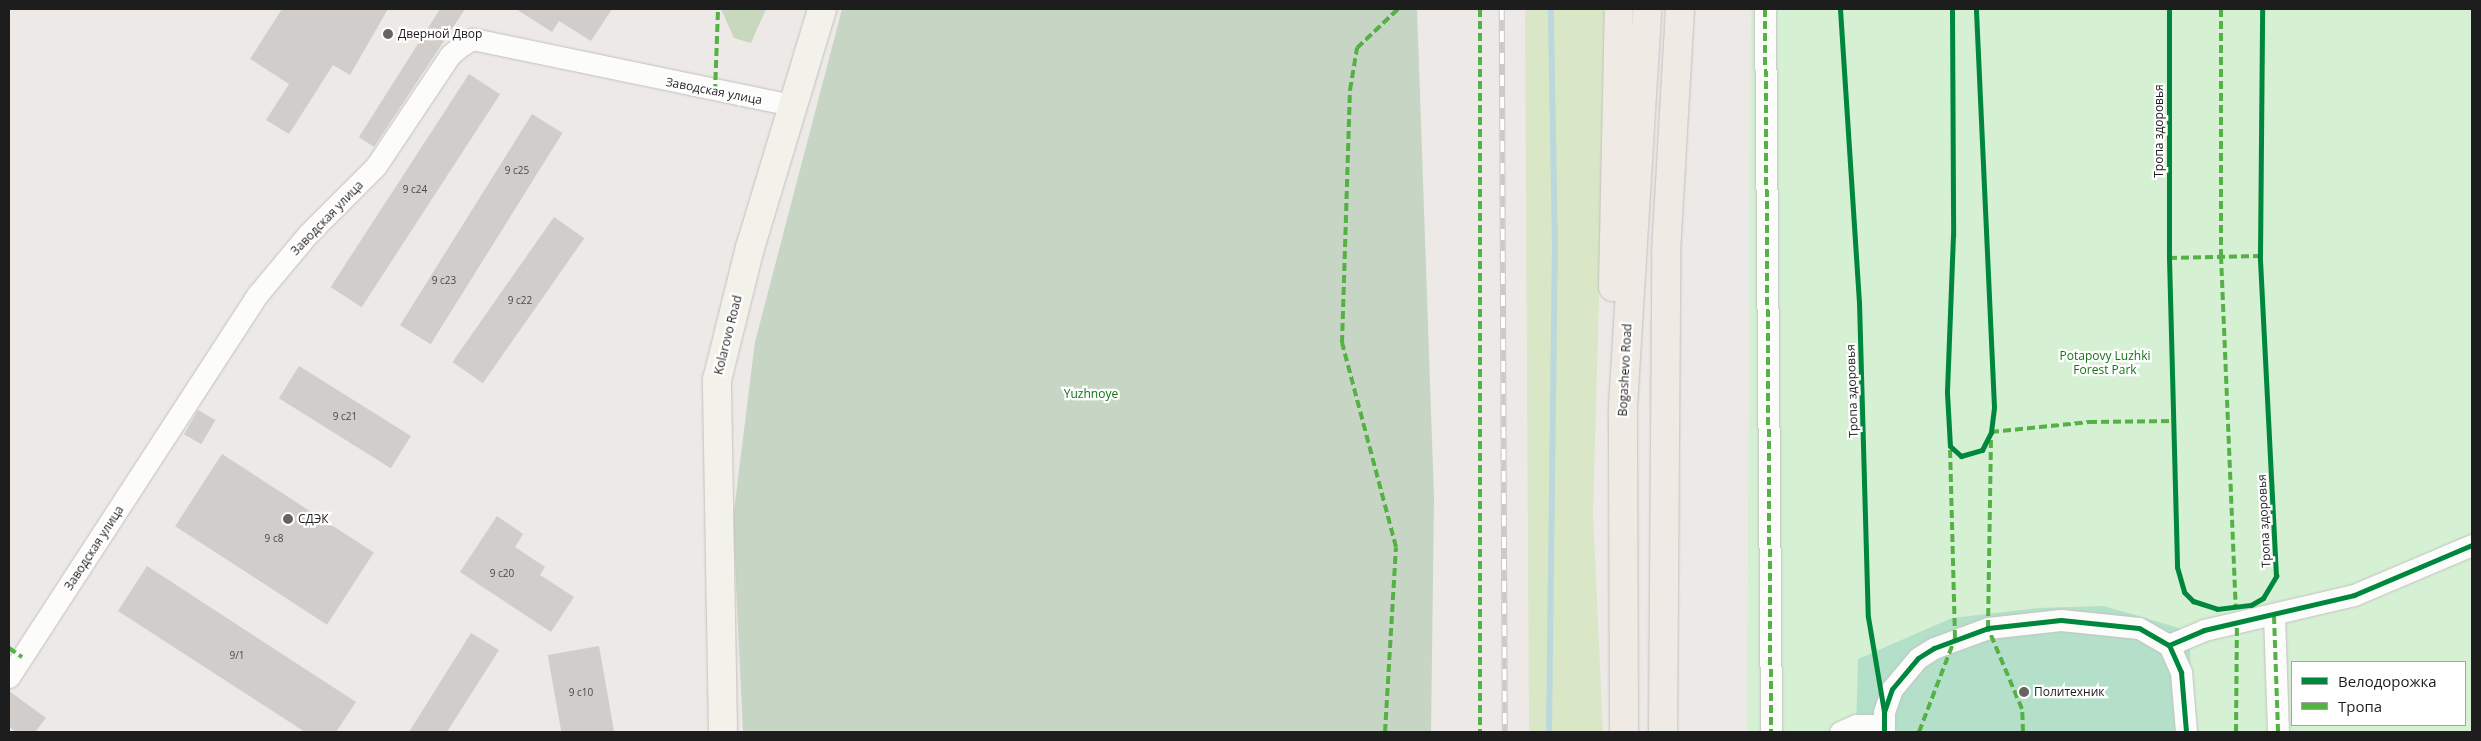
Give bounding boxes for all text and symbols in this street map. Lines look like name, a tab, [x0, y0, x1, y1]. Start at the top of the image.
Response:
place label: Дверной Двор	[398, 27, 482, 41]
marker: Дверной Двор	[382, 28, 394, 40]
street label: Заводская улица	[665, 75, 763, 107]
street label: Тропа здоровья	[2152, 84, 2166, 178]
house number: 9 с25	[505, 165, 529, 177]
street label: Заводская улица	[288, 178, 366, 258]
house number: 9 с24	[403, 184, 427, 196]
house number: 9 с23	[432, 275, 456, 287]
street label: Kolarovo Road	[711, 294, 745, 376]
house number: 9 с22	[508, 295, 532, 307]
street label: Bogashevo Road	[1615, 323, 1635, 417]
street label: Тропа здоровья	[1843, 344, 1861, 438]
park label: Potapovy Luzhki Forest Park	[2059, 349, 2151, 377]
park label: Yuzhnoye	[1064, 387, 1118, 401]
house number: 9 с21	[333, 411, 357, 423]
street label: Тропа здоровья	[2254, 474, 2274, 568]
street label: Заводская улица	[61, 503, 127, 593]
place label: СДЭК	[298, 512, 329, 526]
marker: СДЭК	[282, 513, 294, 525]
house number: 9 с8	[265, 533, 283, 545]
house number: 9 с20	[490, 568, 514, 580]
house number: 9/1	[229, 650, 245, 662]
legend	[2291, 661, 2466, 726]
text: Велодорожка	[2338, 671, 2437, 691]
place label: Политехник	[2034, 685, 2105, 699]
marker: Политехник	[2018, 686, 2030, 698]
house number: 9 с10	[569, 687, 593, 699]
text: Тропа	[2338, 696, 2382, 716]

